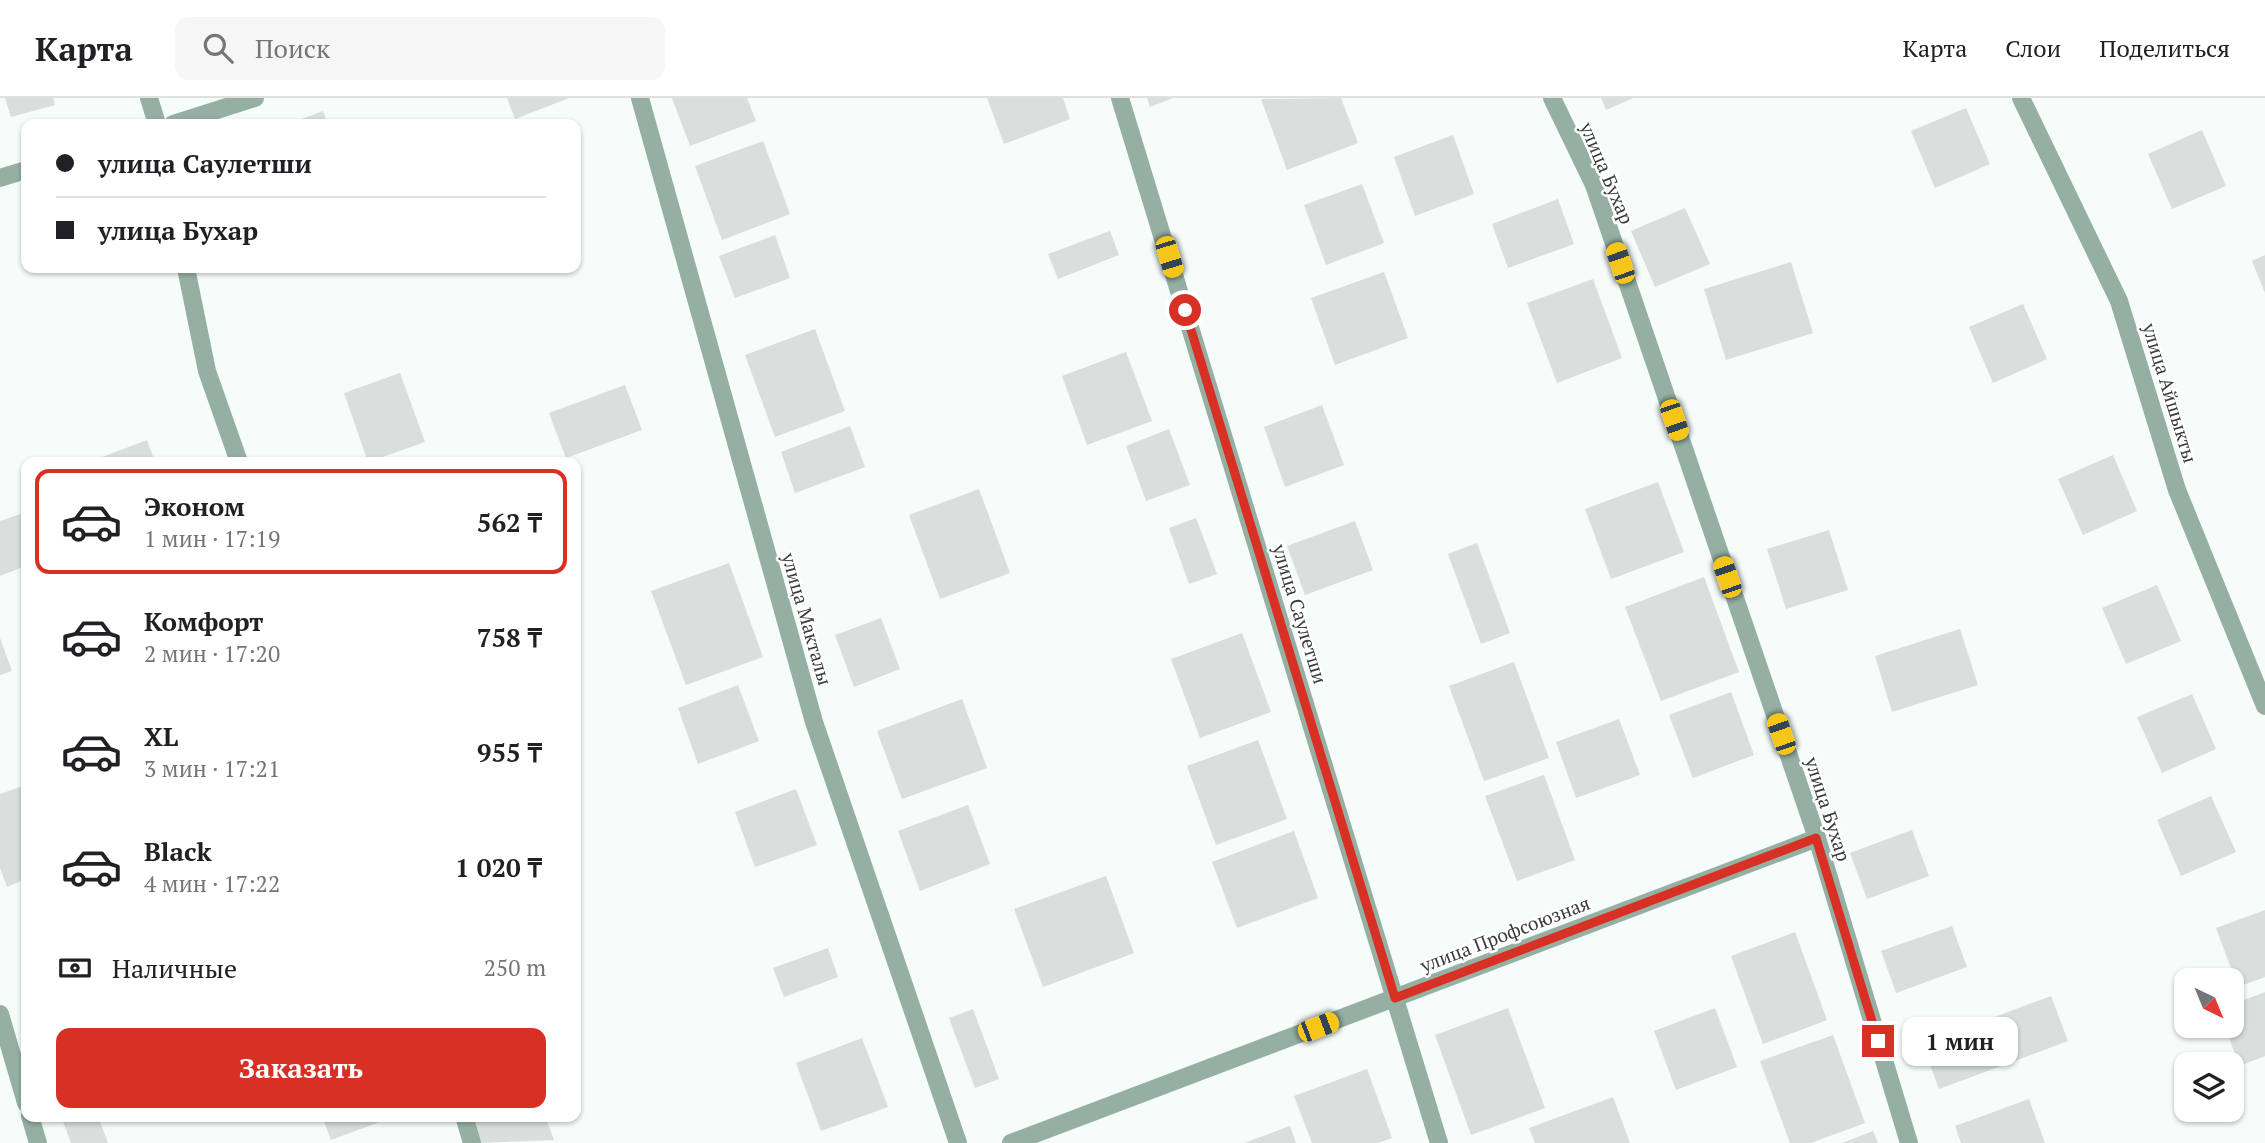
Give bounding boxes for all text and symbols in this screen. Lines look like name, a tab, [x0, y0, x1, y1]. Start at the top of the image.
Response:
search box	[175, 17, 665, 80]
text: Карта	[35, 27, 133, 70]
icon: search	[199, 29, 237, 67]
text: Поиск	[255, 31, 330, 65]
text: Карта	[1902, 32, 1967, 64]
text: Слои	[2005, 32, 2061, 64]
text: Поделиться	[2099, 32, 2230, 64]
street label: улица Бухар	[1574, 117, 1640, 227]
text: улица Саулетши	[98, 146, 312, 180]
text: улица Бухар	[98, 213, 258, 247]
car	[1153, 234, 1186, 280]
car	[1604, 240, 1637, 286]
route start	[1169, 294, 1201, 326]
street label: улица Айшыкты	[2137, 319, 2204, 466]
car	[1658, 397, 1691, 443]
text: Эконом	[144, 489, 245, 523]
icon: car	[60, 490, 123, 553]
text: 562 ₸	[477, 505, 542, 539]
text: 1 мин · 17:19	[144, 523, 280, 554]
street label: улица Саулетши	[1267, 540, 1334, 687]
street label: улица Макталы	[776, 549, 838, 688]
car	[1711, 554, 1744, 600]
text: Комфорт	[144, 604, 263, 638]
icon: car	[60, 605, 123, 668]
text: 758 ₸	[477, 620, 542, 654]
text: 2 мин · 17:20	[144, 638, 280, 669]
car	[1765, 711, 1798, 757]
text: XL	[144, 719, 178, 753]
icon: car	[60, 720, 123, 783]
text: 955 ₸	[477, 735, 542, 769]
text: 3 мин · 17:21	[144, 753, 280, 784]
street label: улица Бухар	[1800, 753, 1857, 864]
text: Black	[144, 834, 212, 868]
icon: car	[60, 835, 123, 898]
text: 1 020 ₸	[455, 850, 542, 884]
text: 4 мин · 17:22	[144, 868, 280, 899]
street label: улица Профсоюзная	[1415, 890, 1593, 978]
icon: cash	[56, 949, 94, 987]
text: Наличные	[112, 951, 237, 985]
text: 250 m	[484, 952, 546, 983]
north arrow	[2174, 968, 2244, 1038]
map controls	[2174, 968, 2244, 1122]
car	[1295, 1010, 1342, 1044]
callout: 1 мин	[1902, 1016, 2018, 1066]
route end	[1862, 1025, 1894, 1057]
text: 1 мин	[1926, 1026, 1994, 1057]
button: Заказать	[56, 1028, 546, 1108]
button: layers	[2174, 1052, 2244, 1122]

